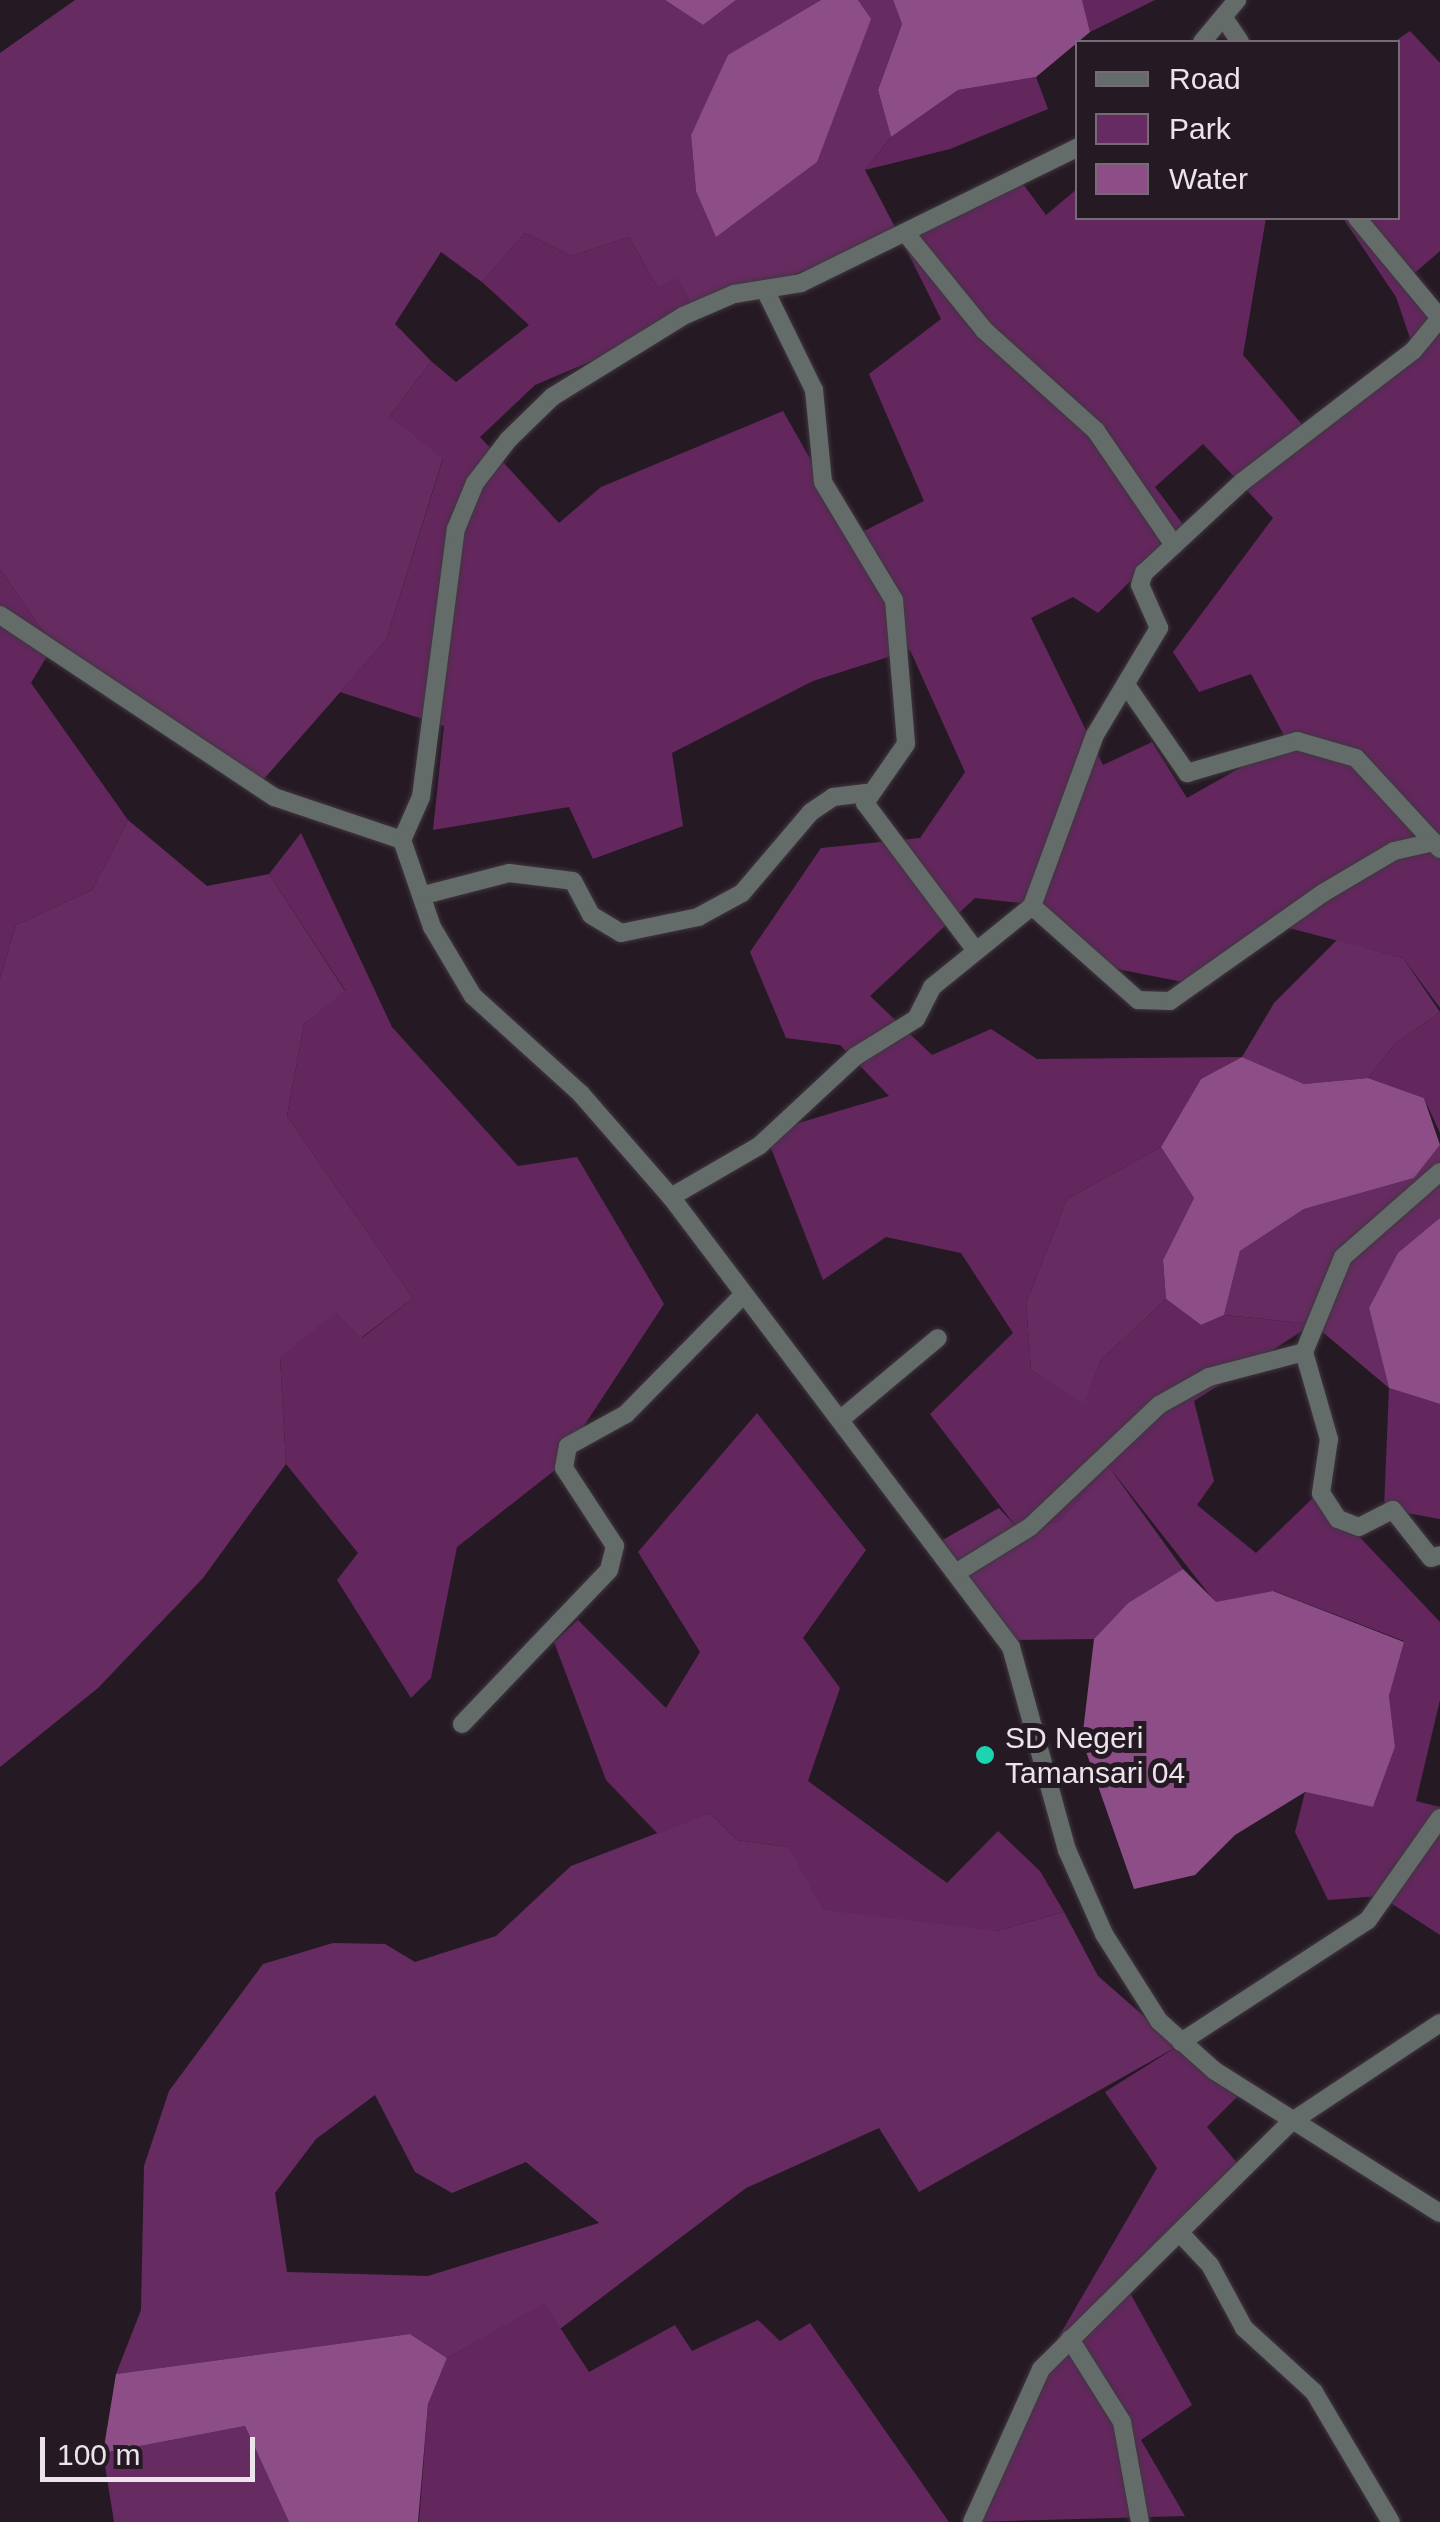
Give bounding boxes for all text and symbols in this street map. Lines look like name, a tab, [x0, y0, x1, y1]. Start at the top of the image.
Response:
legend	[1075, 40, 1400, 220]
text: Road	[1169, 62, 1241, 95]
text: Park	[1169, 112, 1231, 145]
text: Water	[1169, 162, 1248, 195]
place label: SD Negeri Tamansari 04	[1005, 1720, 1185, 1790]
marker: SD Negeri Tamansari 04	[974, 1744, 996, 1766]
scale bar	[45, 2417, 260, 2479]
text: 100 m	[57, 2438, 140, 2471]

